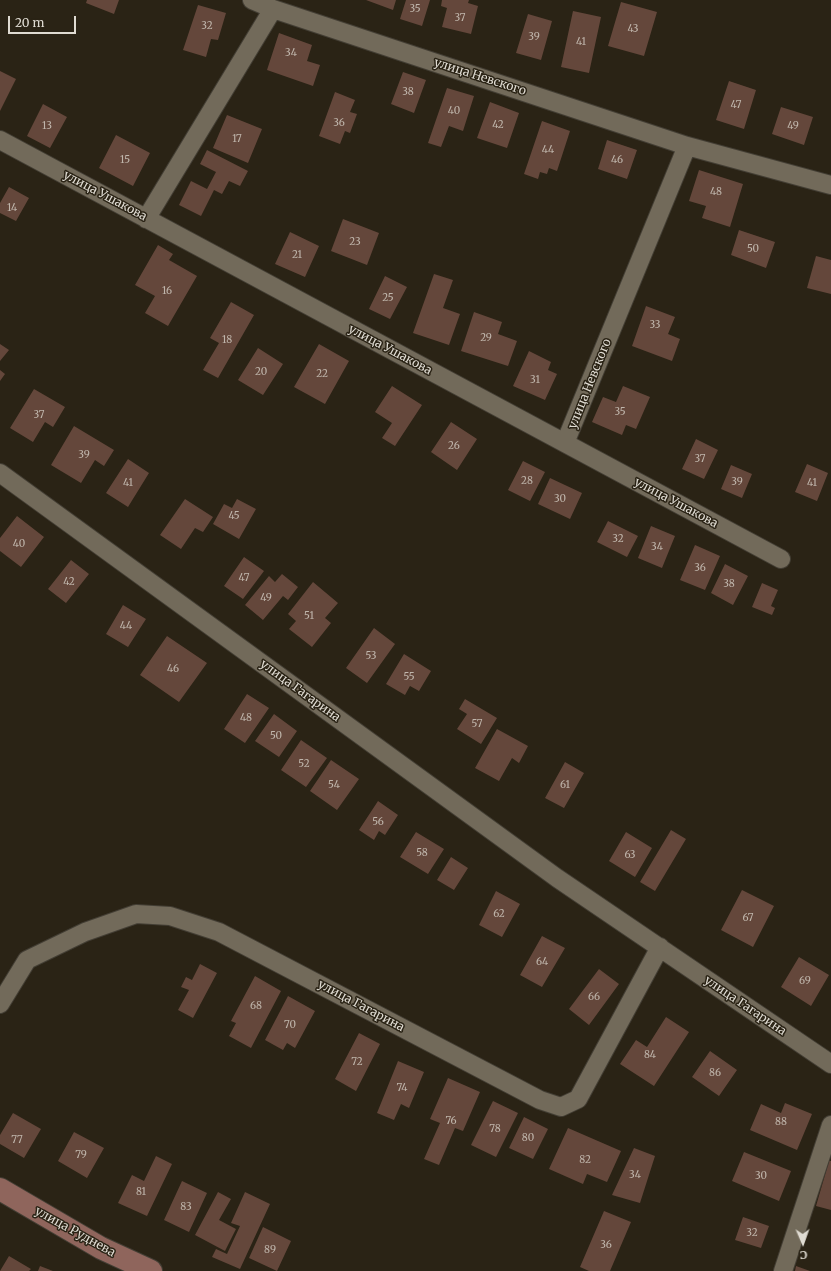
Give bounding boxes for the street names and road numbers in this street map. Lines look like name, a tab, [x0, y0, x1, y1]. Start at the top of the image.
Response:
street label: улица Невского	[432, 55, 528, 99]
street label: улица Ушакова	[61, 168, 149, 224]
street label: улица Ушакова	[346, 322, 434, 378]
street label: улица Невского	[565, 337, 615, 431]
street label: улица Ушакова	[632, 475, 720, 531]
street label: улица Гагарина	[257, 657, 343, 725]
street label: улица Гагарина	[701, 973, 789, 1039]
street label: улица Гагарина	[315, 977, 407, 1035]
street label: улица Руднева	[32, 1204, 118, 1260]

